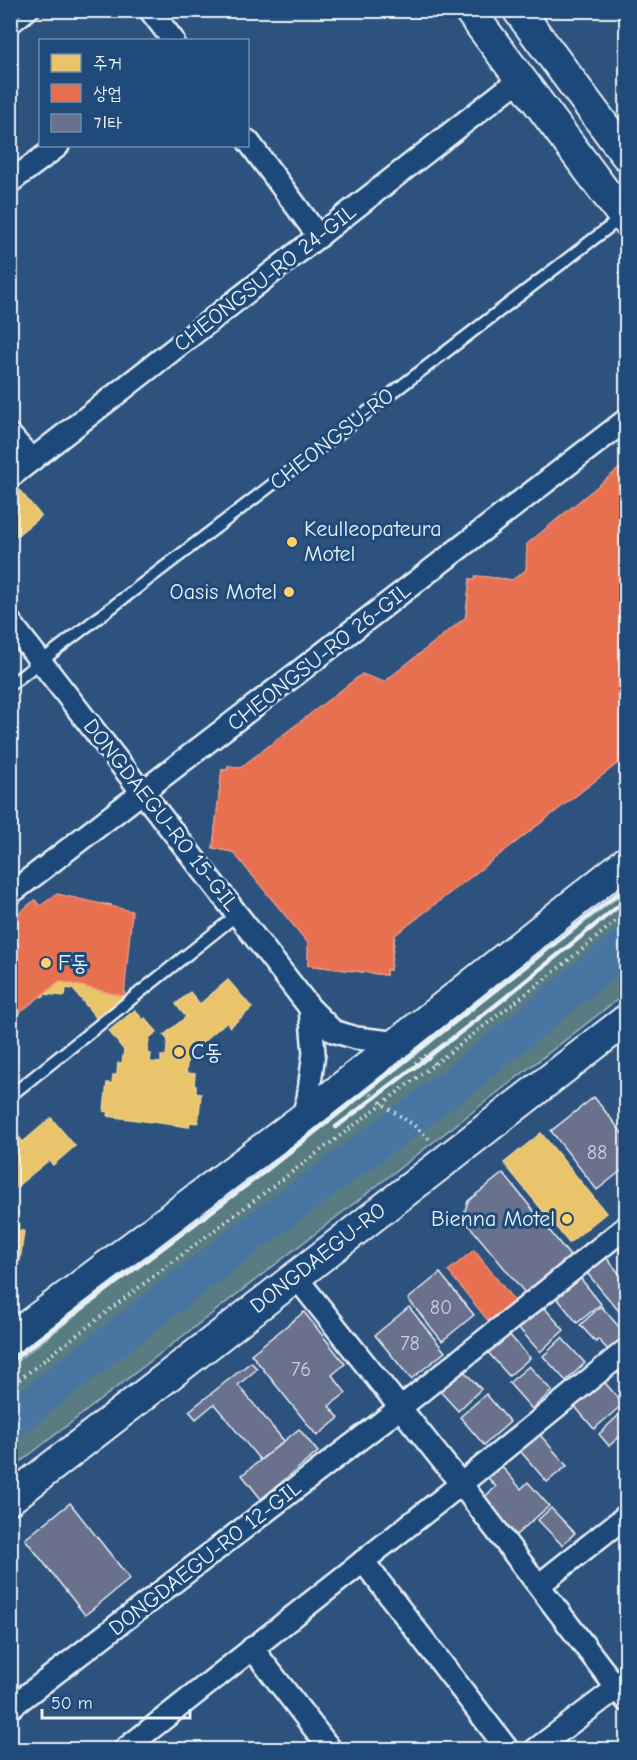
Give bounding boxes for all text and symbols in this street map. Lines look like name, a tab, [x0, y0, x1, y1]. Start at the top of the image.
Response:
legend	[39, 39, 249, 147]
text: 주거	[93, 53, 122, 74]
text: 상업	[93, 83, 122, 104]
text: 기타	[93, 113, 122, 134]
street label: CHEONGSU-RO 24-GIL	[169, 199, 361, 357]
street label: CHEONGSU-RO	[265, 382, 399, 496]
place label: Keulleopateura Motel	[304, 516, 442, 567]
marker: Keulleopateura Motel	[285, 535, 299, 549]
street label: CHEONGSU-RO 26-GIL	[222, 577, 416, 737]
place label: Oasis Motel	[169, 579, 277, 605]
marker: Oasis Motel	[282, 585, 296, 599]
street label: DONGDAEGU-RO 15-GIL	[78, 714, 244, 916]
place label: F동	[58, 950, 88, 976]
marker: F동	[39, 956, 53, 970]
place label: C동	[191, 1039, 222, 1065]
marker: C동	[172, 1045, 186, 1059]
house number: 88	[587, 1141, 607, 1164]
street label: DONGDAEGU-RO	[245, 1197, 391, 1319]
place label: Bienna Motel	[431, 1206, 555, 1232]
marker: Bienna Motel	[560, 1212, 574, 1226]
house number: 80	[430, 1296, 452, 1319]
house number: 78	[400, 1332, 420, 1355]
house number: 76	[291, 1358, 311, 1381]
street label: DONGDAEGU-RO 12-GIL	[104, 1475, 306, 1641]
scale bar	[42, 1682, 190, 1720]
text: 50 m	[51, 1693, 93, 1714]

